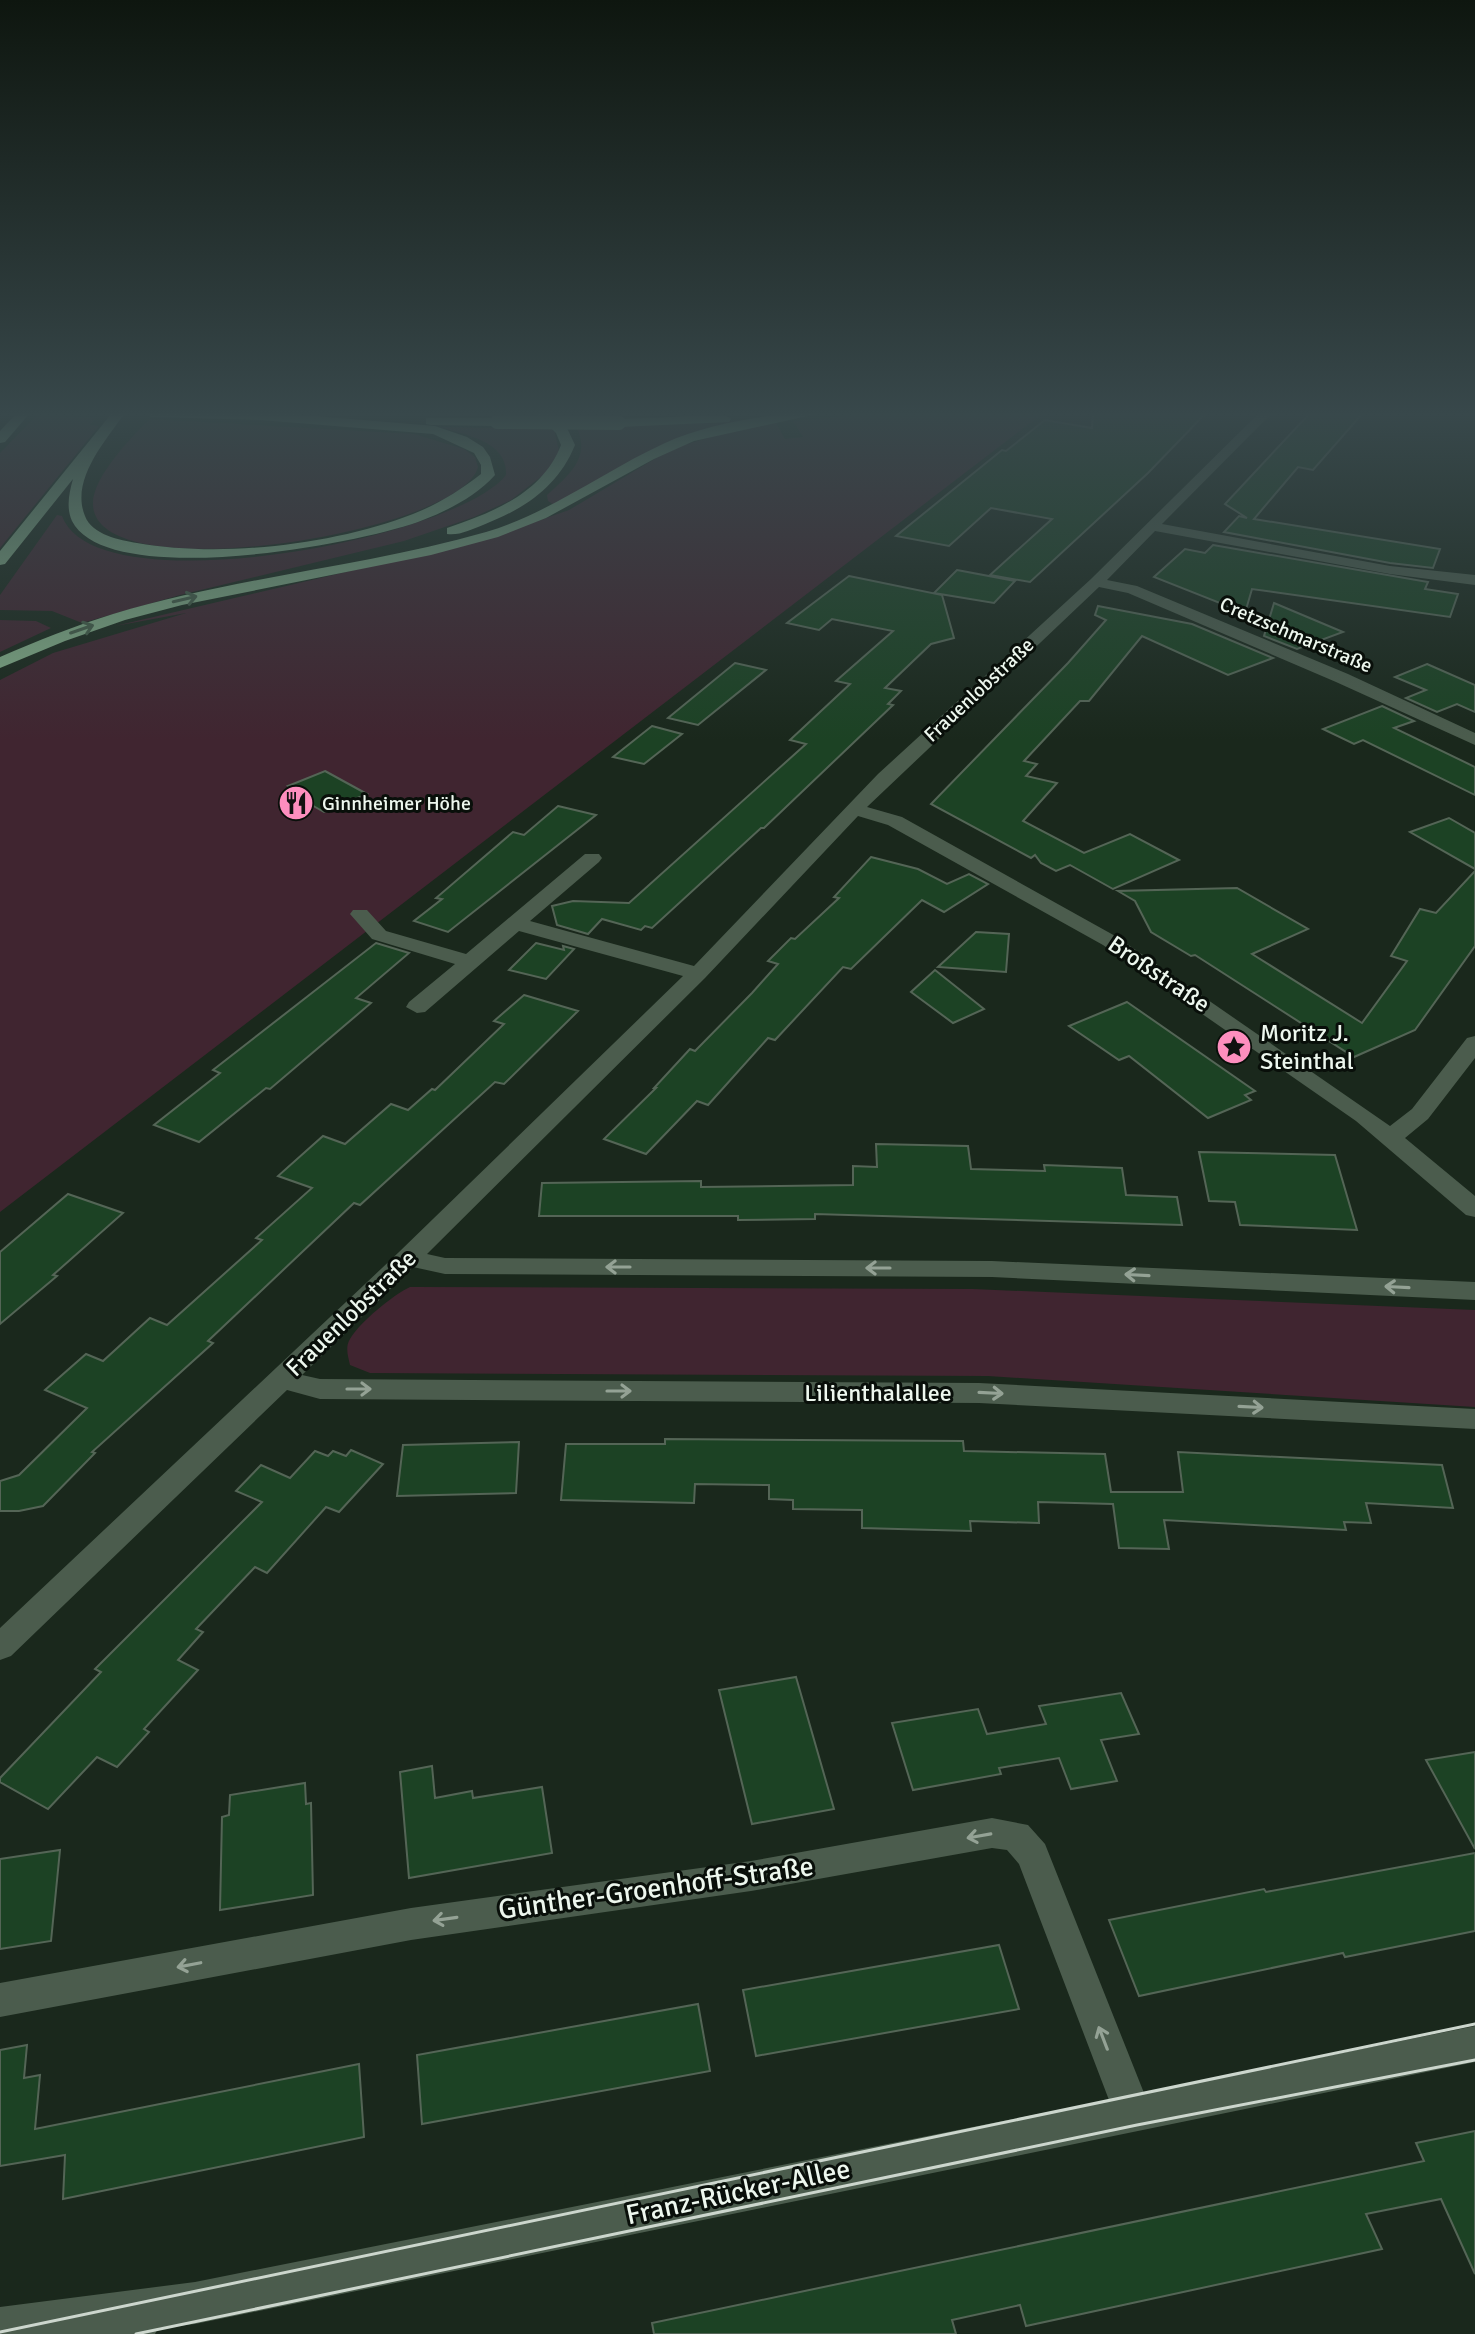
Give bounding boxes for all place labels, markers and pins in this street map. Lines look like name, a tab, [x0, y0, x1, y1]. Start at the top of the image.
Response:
restaurant icon: Ginnheimer Höhe	[277, 784, 315, 822]
place label: Ginnheimer Höhe	[322, 791, 471, 816]
place label: Moritz J. Steinthal	[1260, 1018, 1354, 1076]
place icon: Moritz J. Steinthal	[1215, 1028, 1253, 1066]

